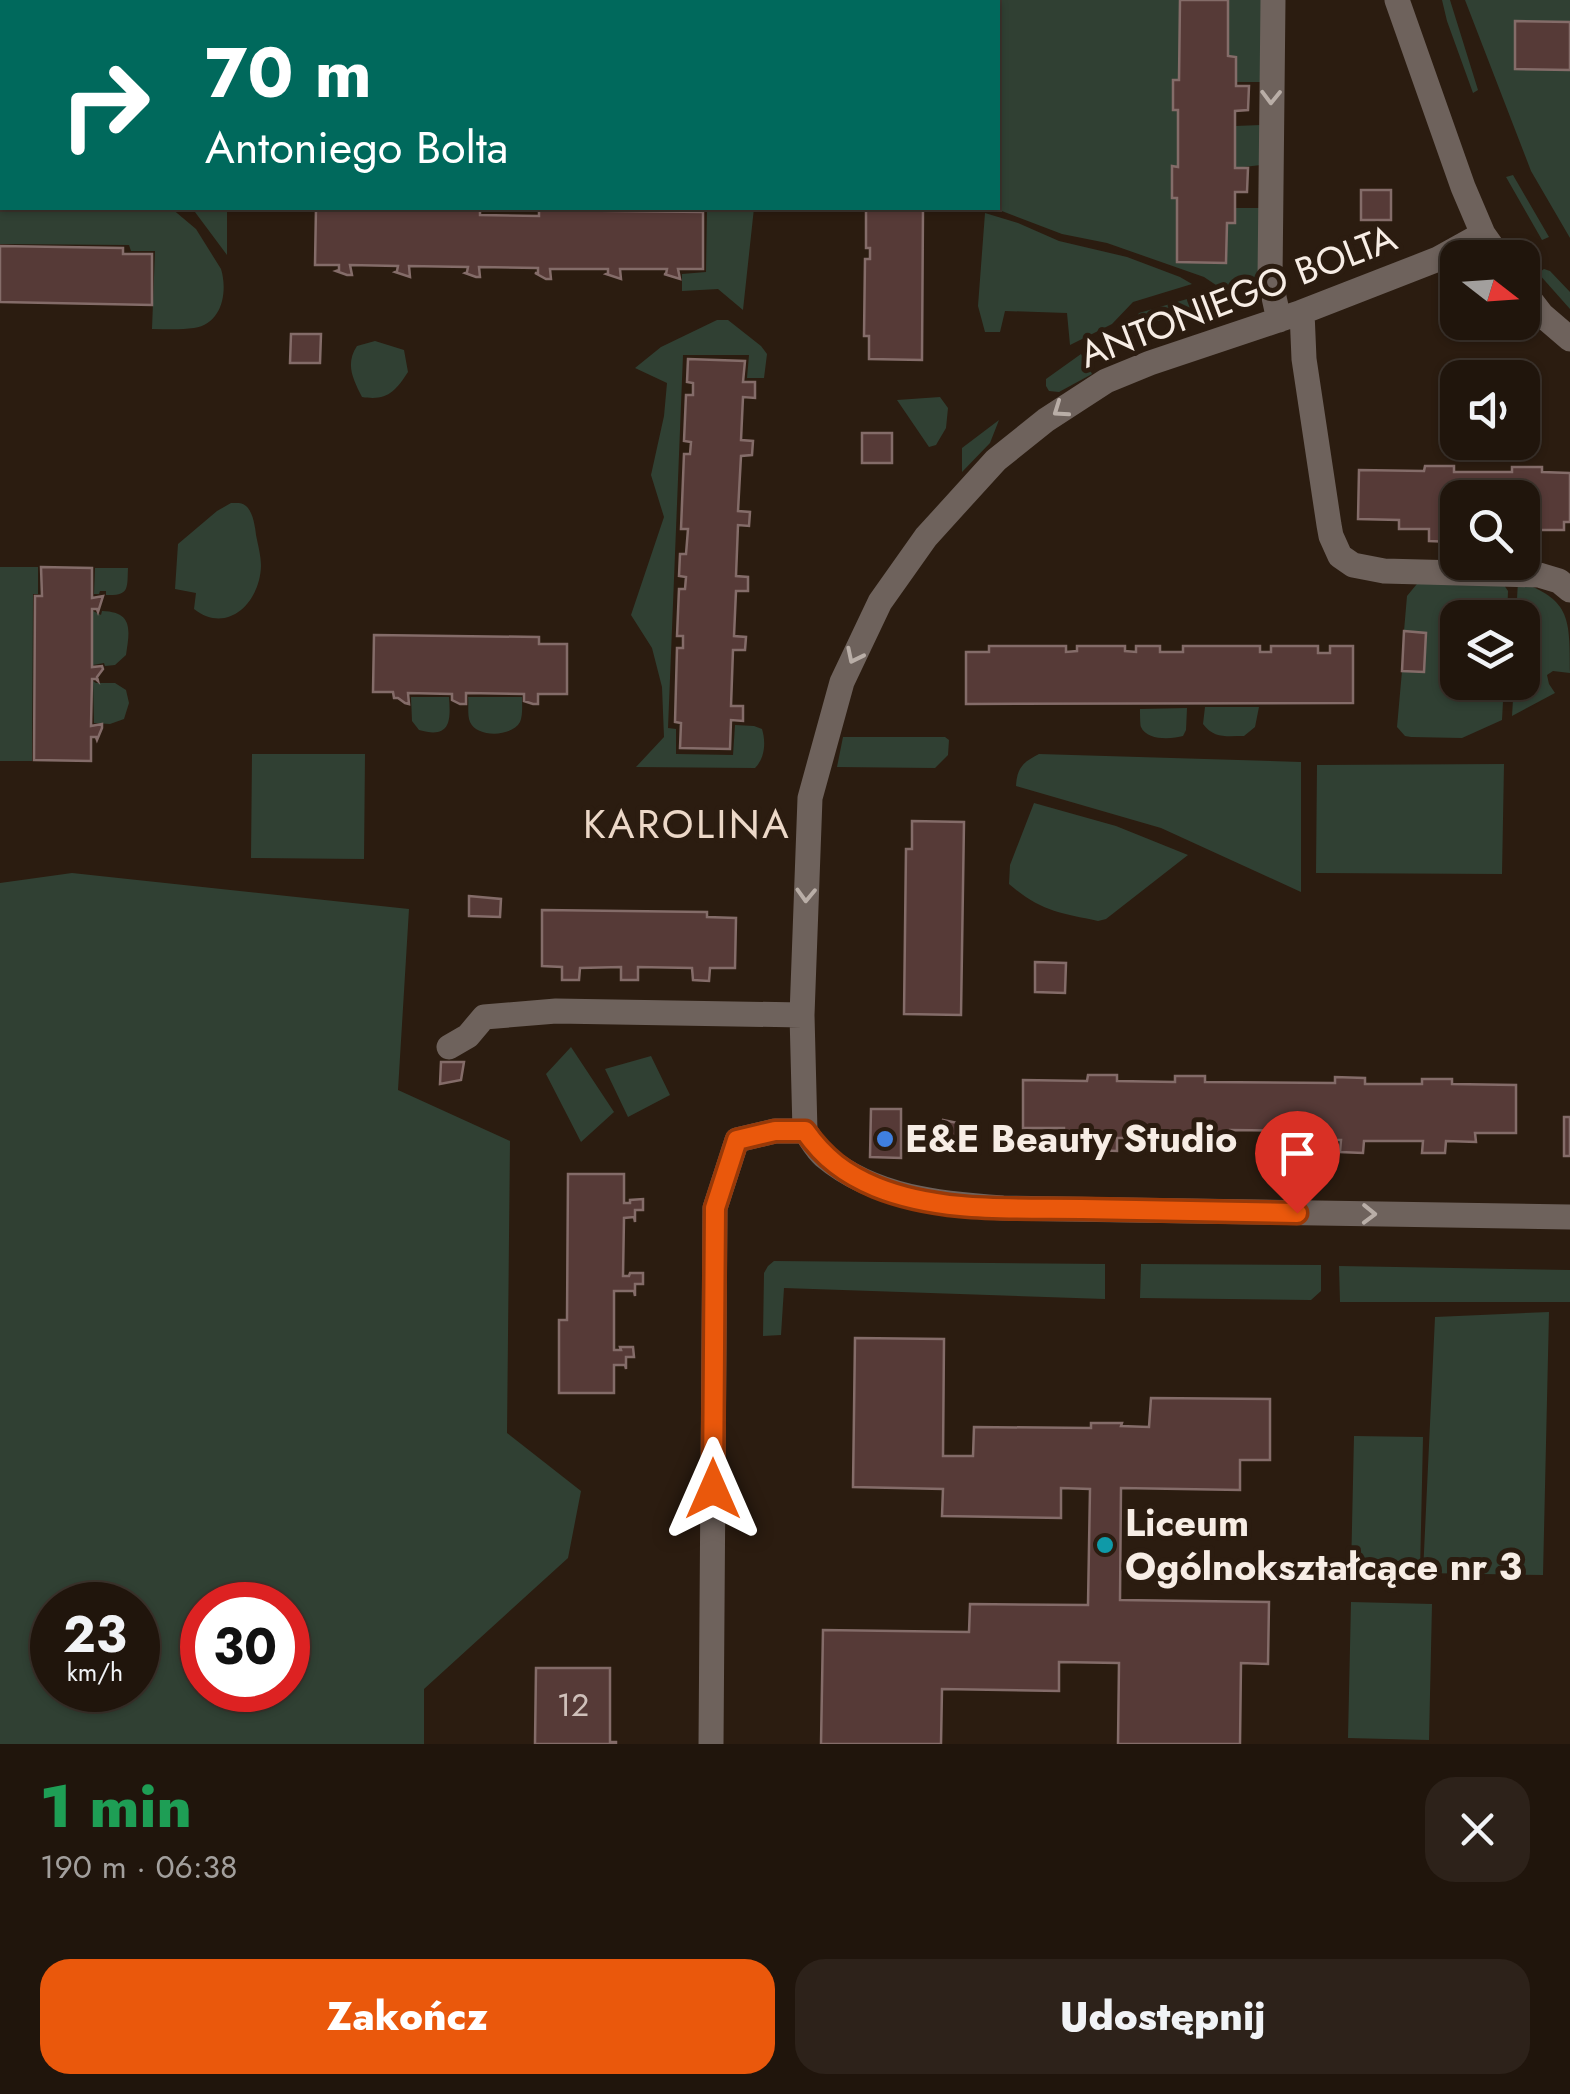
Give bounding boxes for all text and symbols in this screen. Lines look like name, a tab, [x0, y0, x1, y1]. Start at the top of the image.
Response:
text: 70 m	[205, 22, 372, 123]
icon: right	[40, 40, 170, 170]
one-way arrow	[1261, 90, 1282, 106]
text: Antoniego Bolta	[205, 115, 508, 180]
street label: ANTONIEGO BOLTA	[1071, 210, 1404, 381]
north arrow	[1440, 240, 1540, 340]
map controls	[1440, 240, 1540, 700]
button: sound	[1440, 360, 1540, 460]
one-way arrow	[1053, 398, 1071, 416]
button: search	[1440, 480, 1540, 580]
button: layers	[1440, 600, 1540, 700]
one-way arrow	[847, 646, 867, 664]
district label: KAROLINA	[583, 795, 791, 853]
one-way arrow	[796, 888, 817, 904]
place label: E&E Beauty Studio	[905, 1111, 1237, 1166]
pin	[1255, 1111, 1340, 1214]
icon: arrive	[1270, 1126, 1325, 1181]
marker: E&E Beauty Studio	[874, 1128, 896, 1150]
one-way arrow	[1362, 1203, 1378, 1224]
position arrow	[661, 1437, 765, 1541]
place label: Liceum Ogólnokształcące nr 3	[1125, 1495, 1522, 1594]
marker: Liceum Ogólnokształcące nr 3	[1094, 1534, 1116, 1556]
speed limit sign: 30	[180, 1582, 310, 1712]
text: 23	[63, 1598, 127, 1671]
text: km/h	[67, 1654, 123, 1690]
house number: 12	[557, 1682, 589, 1728]
text: 1 min	[40, 1763, 192, 1850]
button: close	[1425, 1777, 1530, 1882]
text: 190 m · 06:38	[40, 1844, 238, 1890]
button: Zakończ	[40, 1959, 775, 2074]
button: Udostępnij	[795, 1959, 1530, 2074]

